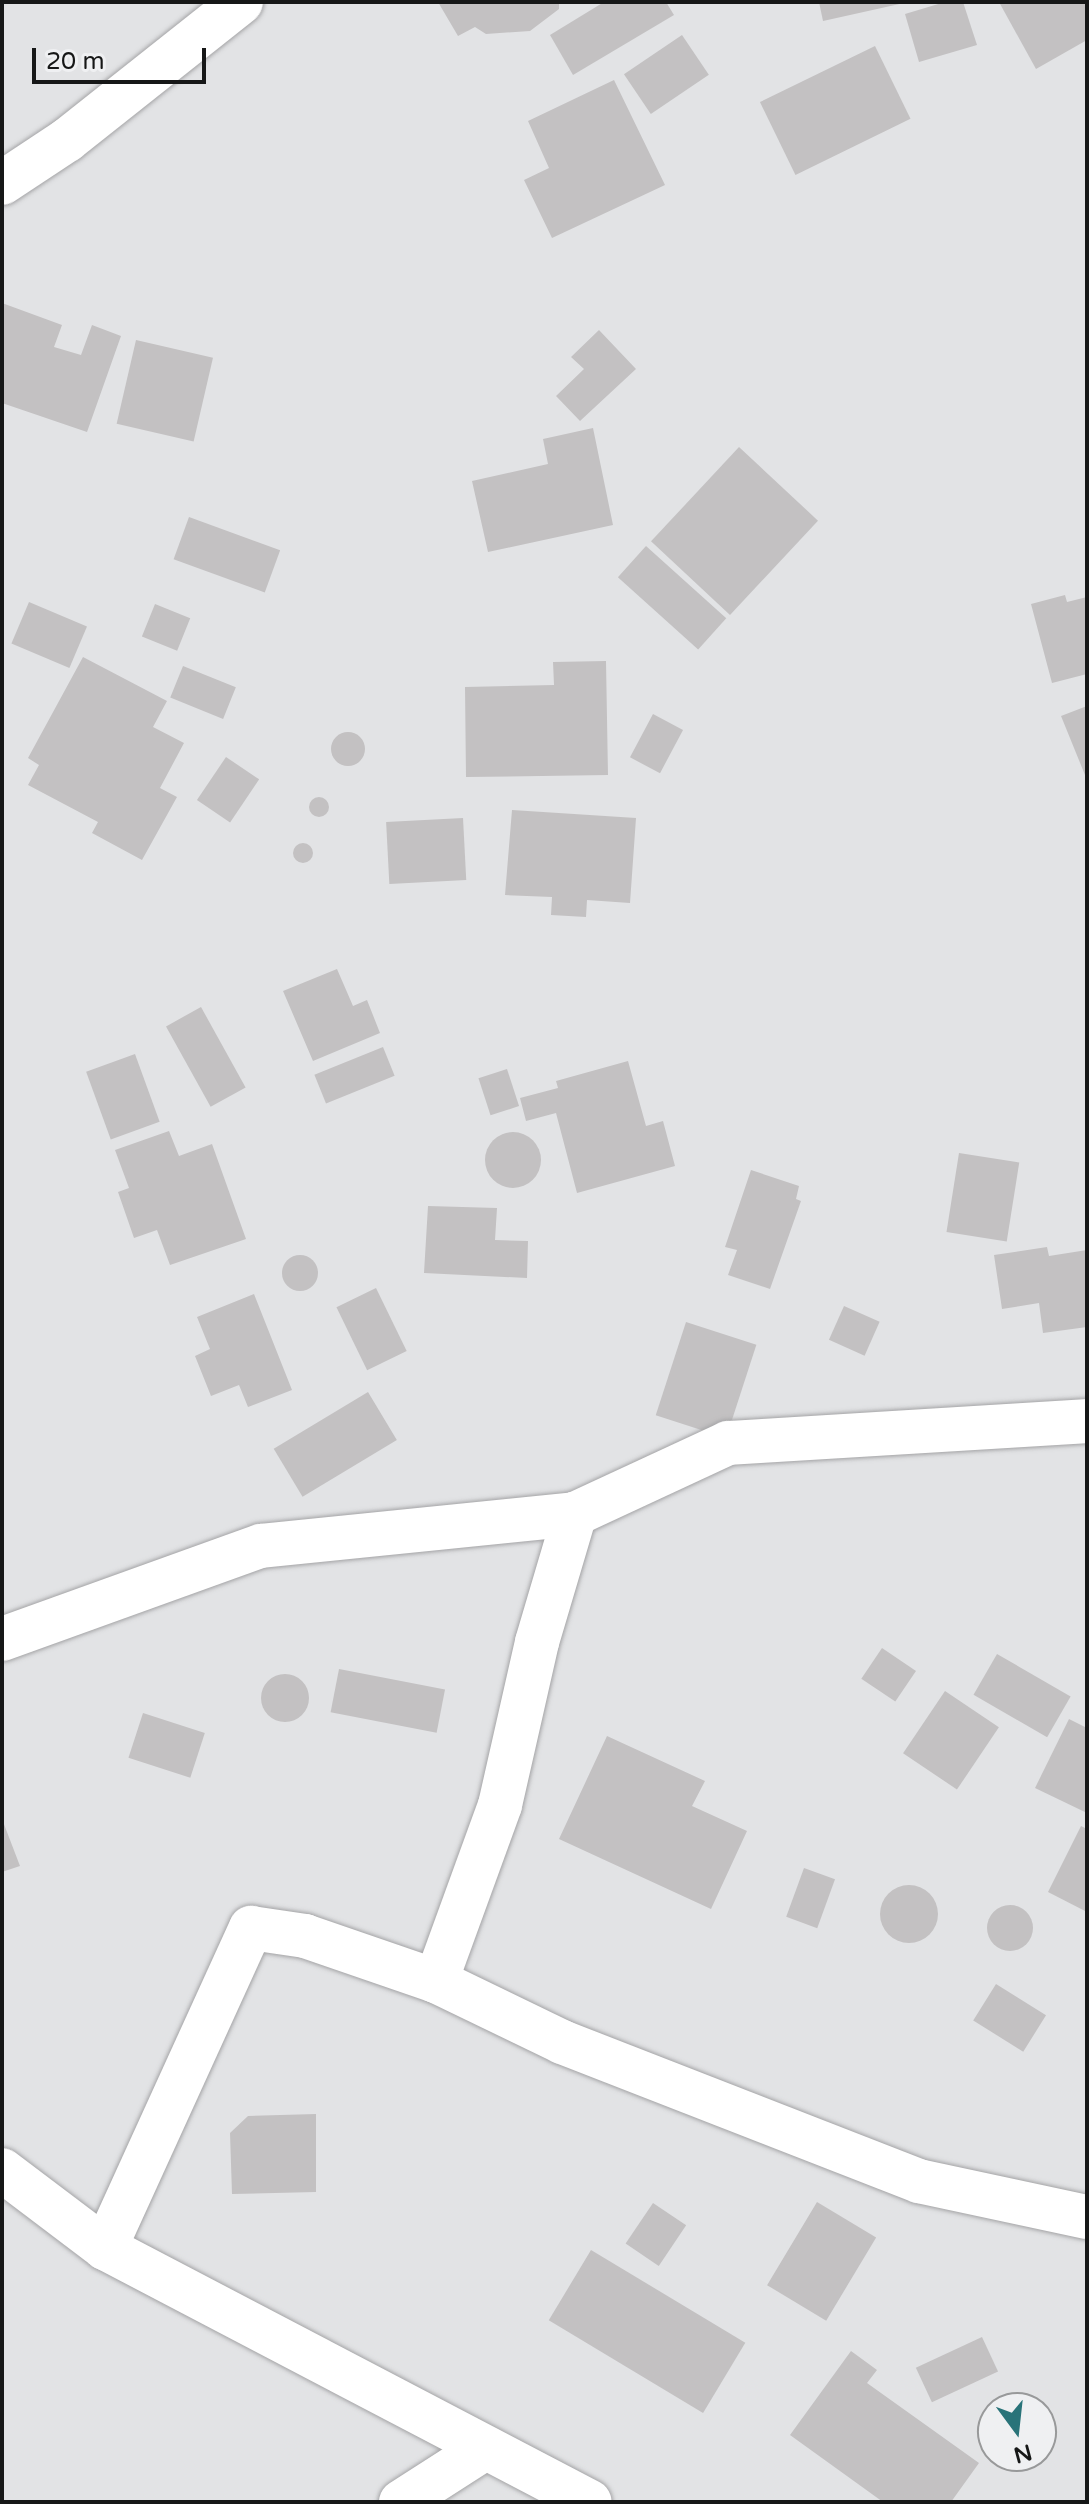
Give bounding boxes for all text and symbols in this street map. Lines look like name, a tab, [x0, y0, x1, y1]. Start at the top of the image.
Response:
scale bar	[36, 32, 210, 82]
text: 20 m	[46, 47, 104, 76]
north arrow	[977, 2392, 1057, 2472]
text: N	[1011, 2438, 1035, 2468]

